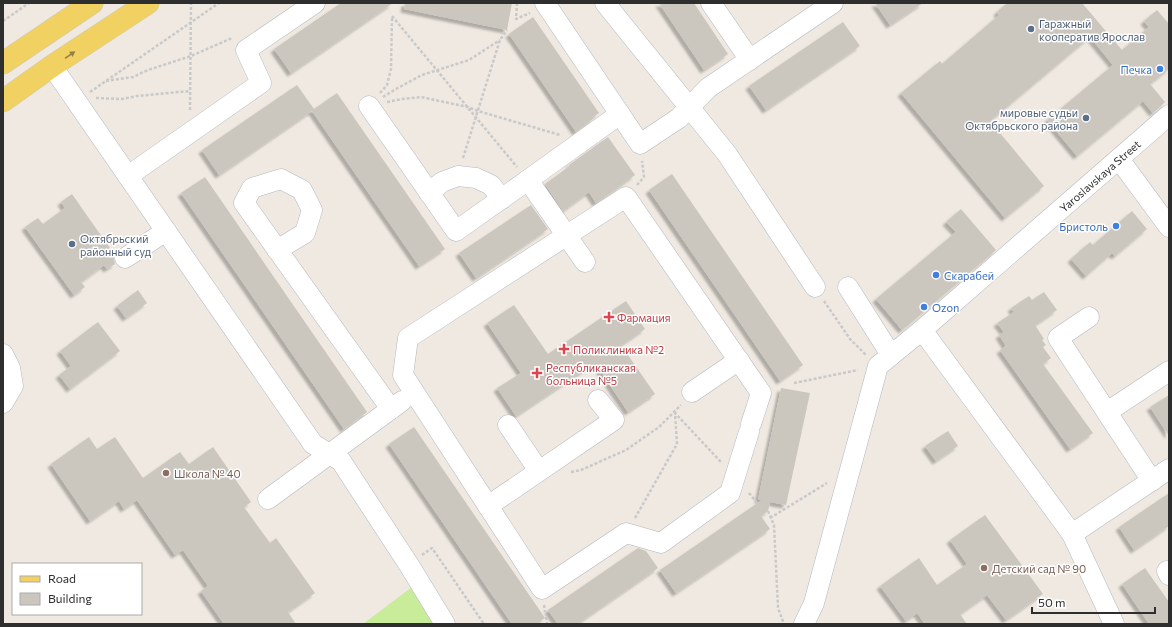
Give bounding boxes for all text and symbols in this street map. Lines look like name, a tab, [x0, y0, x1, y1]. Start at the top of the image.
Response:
place label: Гаражный кооператив Ярослав	[1039, 17, 1145, 43]
marker: Гаражный кооператив Ярослав	[1026, 24, 1036, 34]
one-way arrow	[64, 51, 75, 59]
place label: Печка	[1121, 63, 1152, 76]
marker: Печка	[1155, 64, 1165, 74]
place label: мировые судьи Октябрьского района	[965, 106, 1078, 132]
marker: мировые судьи Октябрьского района	[1081, 113, 1091, 123]
street label: Yaroslavskaya Street	[1057, 136, 1143, 214]
place label: Бристоль	[1059, 220, 1108, 233]
marker: Бристоль	[1111, 221, 1121, 231]
place label: Октябрьский районный суд	[80, 232, 152, 258]
marker: Октябрьский районный суд	[67, 239, 77, 249]
place label: Скарабей	[944, 269, 994, 282]
marker: Скарабей	[931, 270, 941, 280]
place label: Ozon	[932, 301, 959, 314]
marker: Ozon	[919, 302, 929, 312]
place label: Фармация	[617, 311, 671, 324]
marker: Фармация	[604, 312, 614, 322]
marker: Поликлиника №2	[558, 343, 570, 355]
place label: Поликлиника №2	[573, 343, 664, 356]
place label: Республиканская больница №5	[546, 361, 636, 387]
marker: Республиканская больница №5	[531, 367, 543, 379]
place label: Школа № 40	[174, 467, 241, 480]
marker: Школа № 40	[161, 468, 171, 478]
place label: Детский сад № 90	[992, 562, 1086, 575]
legend	[12, 563, 142, 615]
marker: Детский сад № 90	[979, 563, 989, 573]
text: Road	[48, 571, 76, 585]
scale bar	[1032, 589, 1155, 615]
text: Building	[48, 591, 92, 605]
text: 50 m	[1038, 595, 1066, 609]

